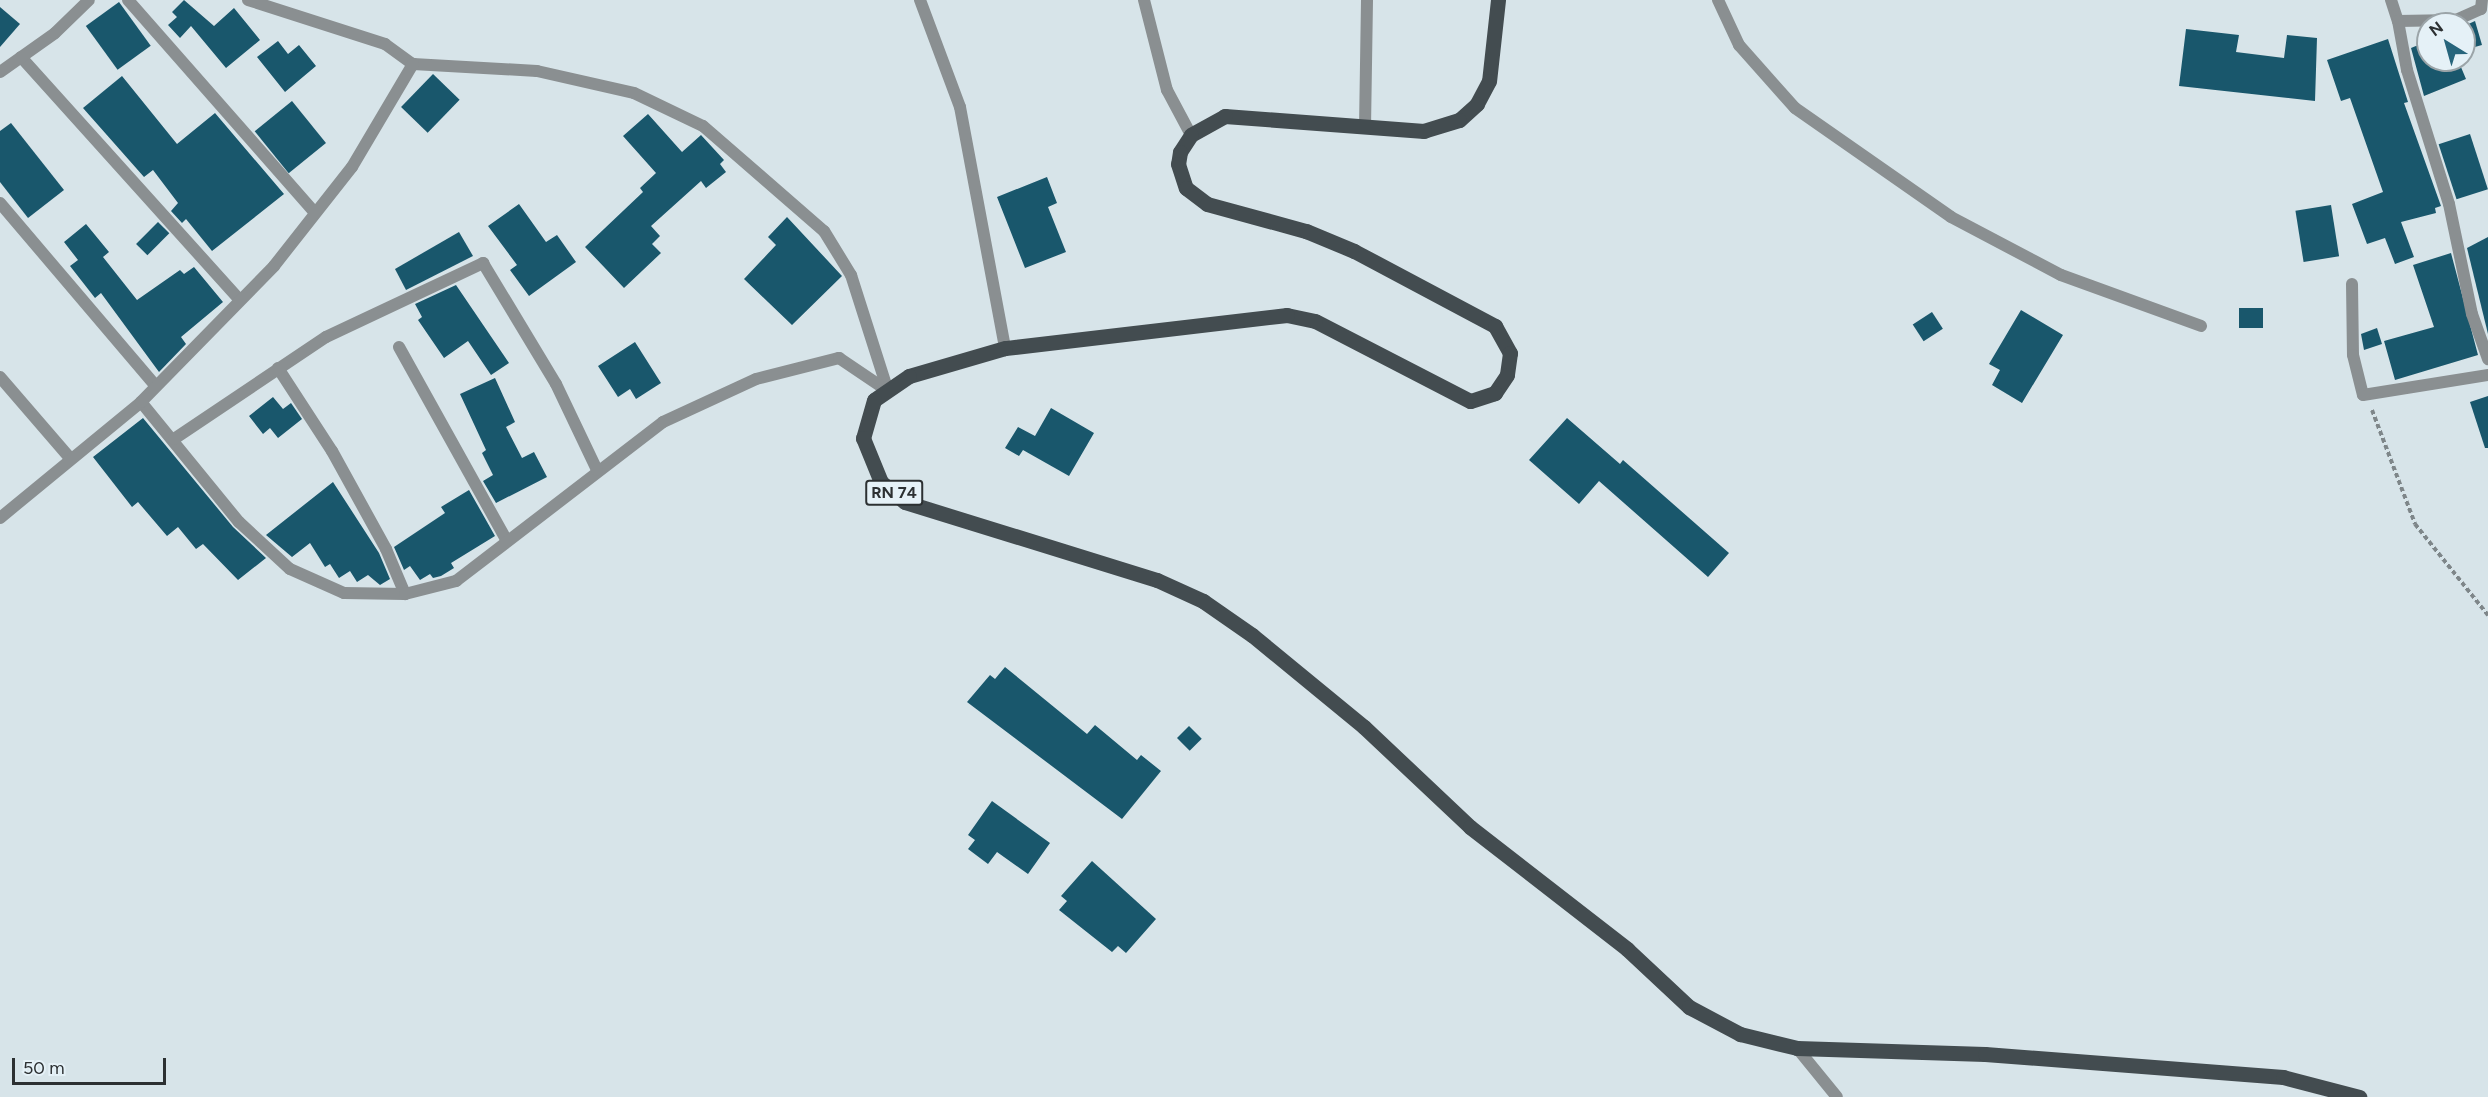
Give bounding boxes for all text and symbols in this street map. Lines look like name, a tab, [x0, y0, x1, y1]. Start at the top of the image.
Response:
north arrow	[2416, 12, 2476, 72]
text: N	[2425, 18, 2447, 40]
road number: RN 74	[864, 480, 924, 506]
scale bar	[15, 1046, 170, 1084]
text: 50 m	[23, 1057, 65, 1079]

